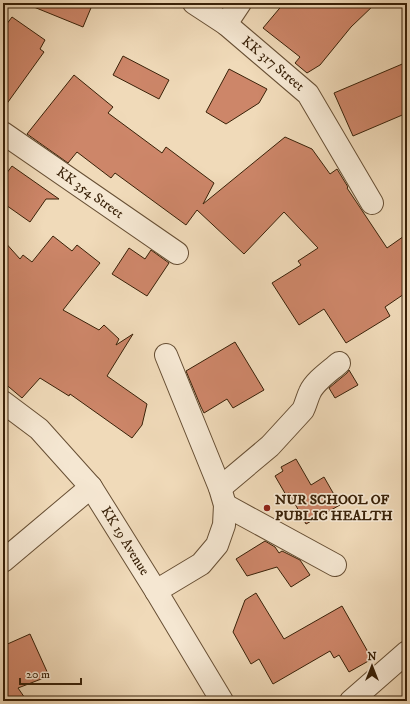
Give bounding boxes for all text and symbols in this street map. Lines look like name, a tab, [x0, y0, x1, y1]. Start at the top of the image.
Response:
street label: KK 317 Street	[238, 33, 308, 96]
street label: KK 354 Street	[53, 163, 128, 223]
place label: NUR SCHOOL OF PUBLIC HEALTH	[275, 491, 393, 525]
street label: KK 19 Avenue	[97, 503, 153, 579]
marker: NUR SCHOOL OF PUBLIC HEALTH	[262, 503, 272, 513]
north arrow	[352, 646, 392, 686]
text: N	[367, 650, 377, 664]
scale bar	[20, 660, 81, 686]
text: 20 m	[26, 667, 50, 682]

